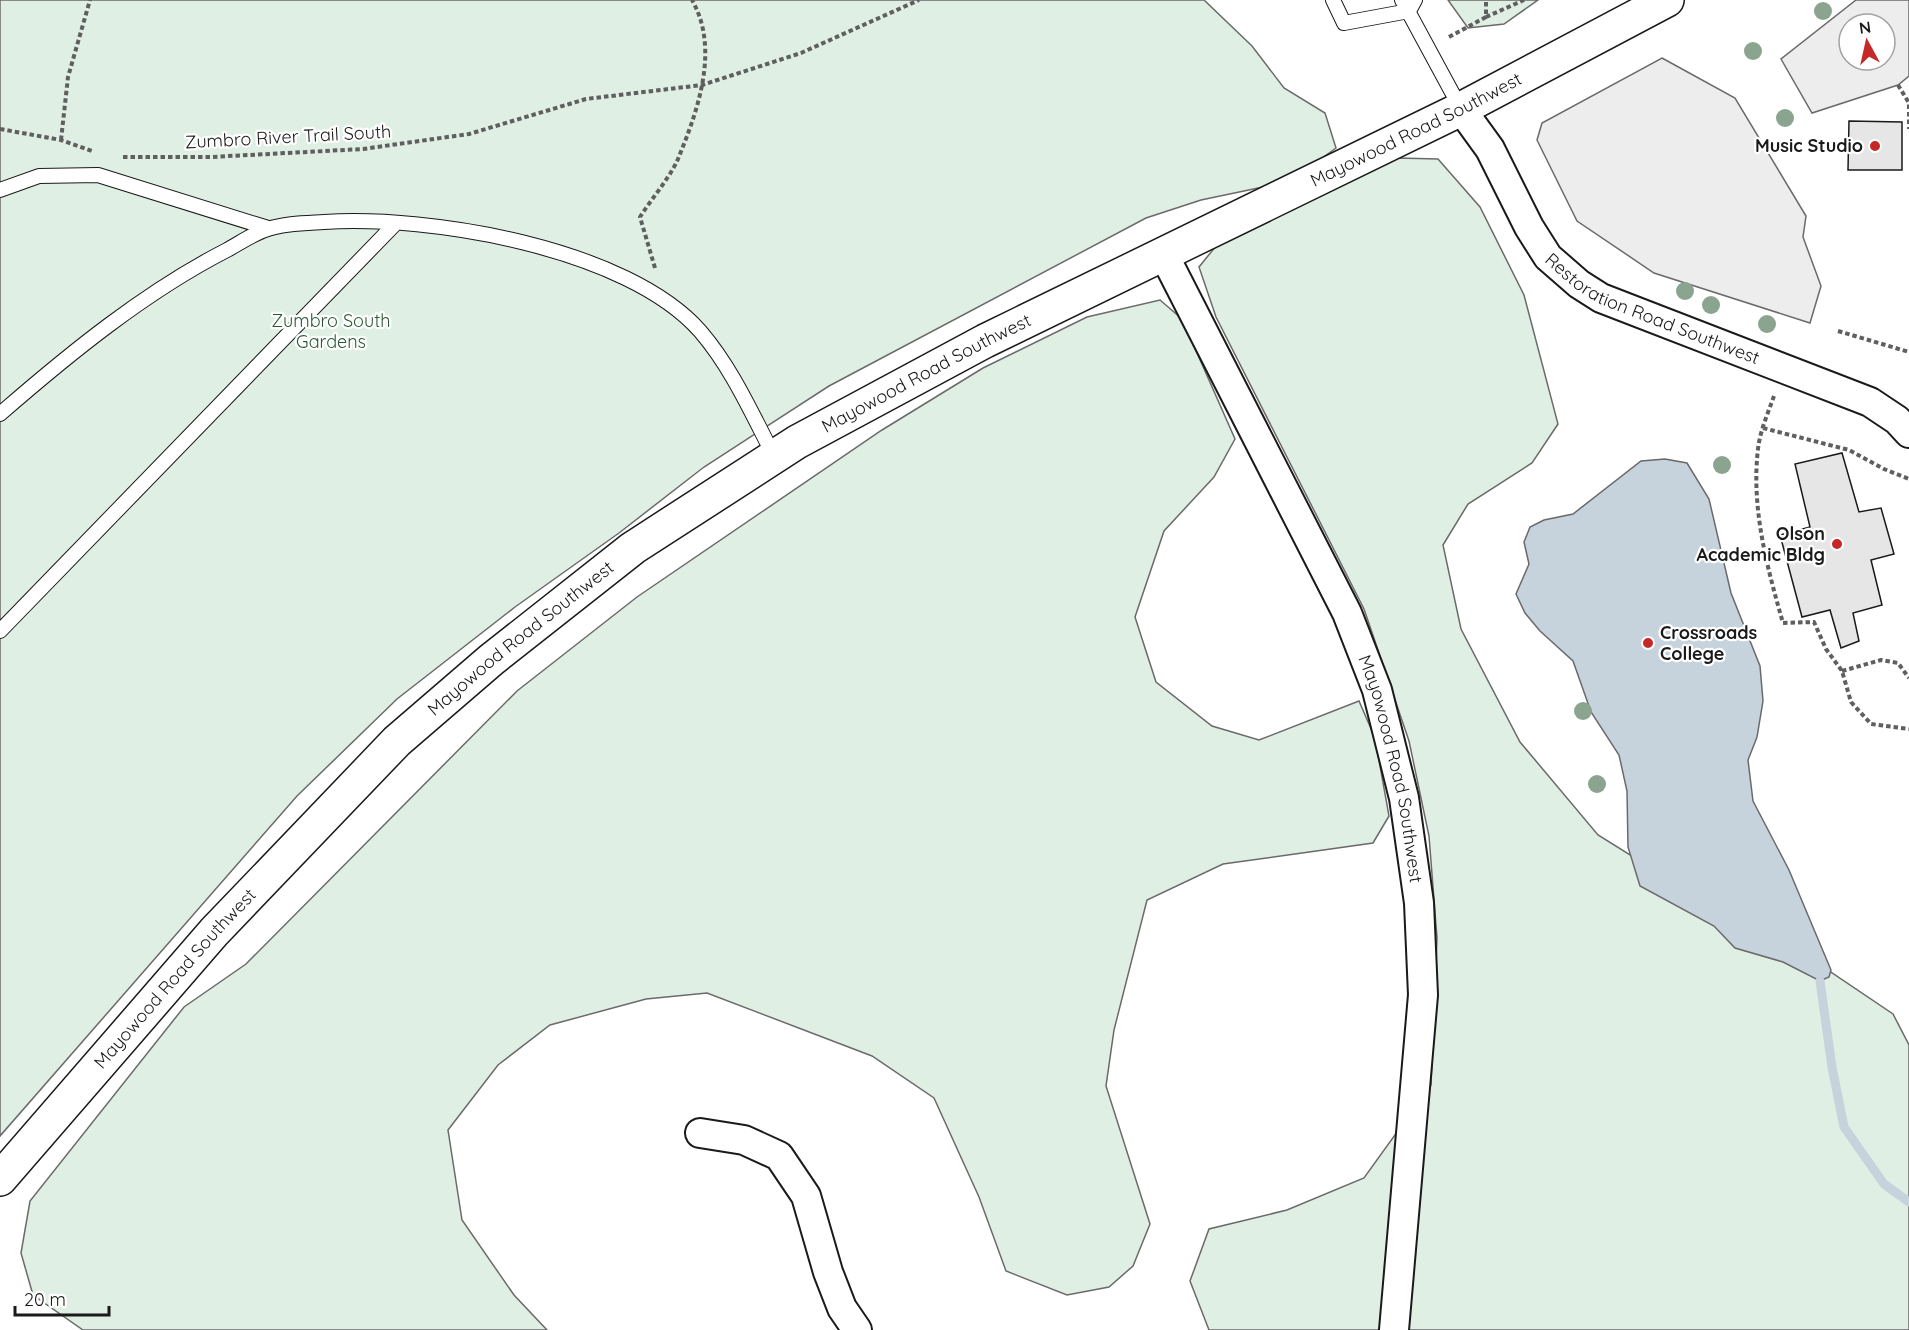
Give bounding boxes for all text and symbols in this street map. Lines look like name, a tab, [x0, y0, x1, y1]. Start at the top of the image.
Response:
north arrow	[1837, 12, 1897, 72]
text: N	[1858, 16, 1872, 38]
street label: Mayowood Road Southwest	[1306, 67, 1526, 192]
street label: Zumbro River Trail South	[184, 120, 392, 153]
place label: Music Studio	[1755, 134, 1863, 157]
marker: Music Studio	[1868, 139, 1882, 153]
street label: Restoration Road Southwest	[1540, 248, 1763, 369]
street label: Mayowood Road Southwest	[818, 308, 1035, 438]
park label: Zumbro South Gardens	[272, 309, 390, 353]
place label: Olson Academic Bldg	[1696, 522, 1825, 566]
marker: Olson Academic Bldg	[1830, 537, 1844, 551]
street label: Mayowood Road Southwest	[422, 556, 618, 721]
place label: Crossroads College	[1660, 621, 1758, 665]
marker: Crossroads College	[1641, 636, 1655, 650]
street label: Mayowood Road Southwest	[1353, 651, 1428, 884]
street label: Mayowood Road Southwest	[89, 883, 261, 1073]
scale bar	[15, 1279, 110, 1317]
text: 20 m	[24, 1288, 66, 1311]

